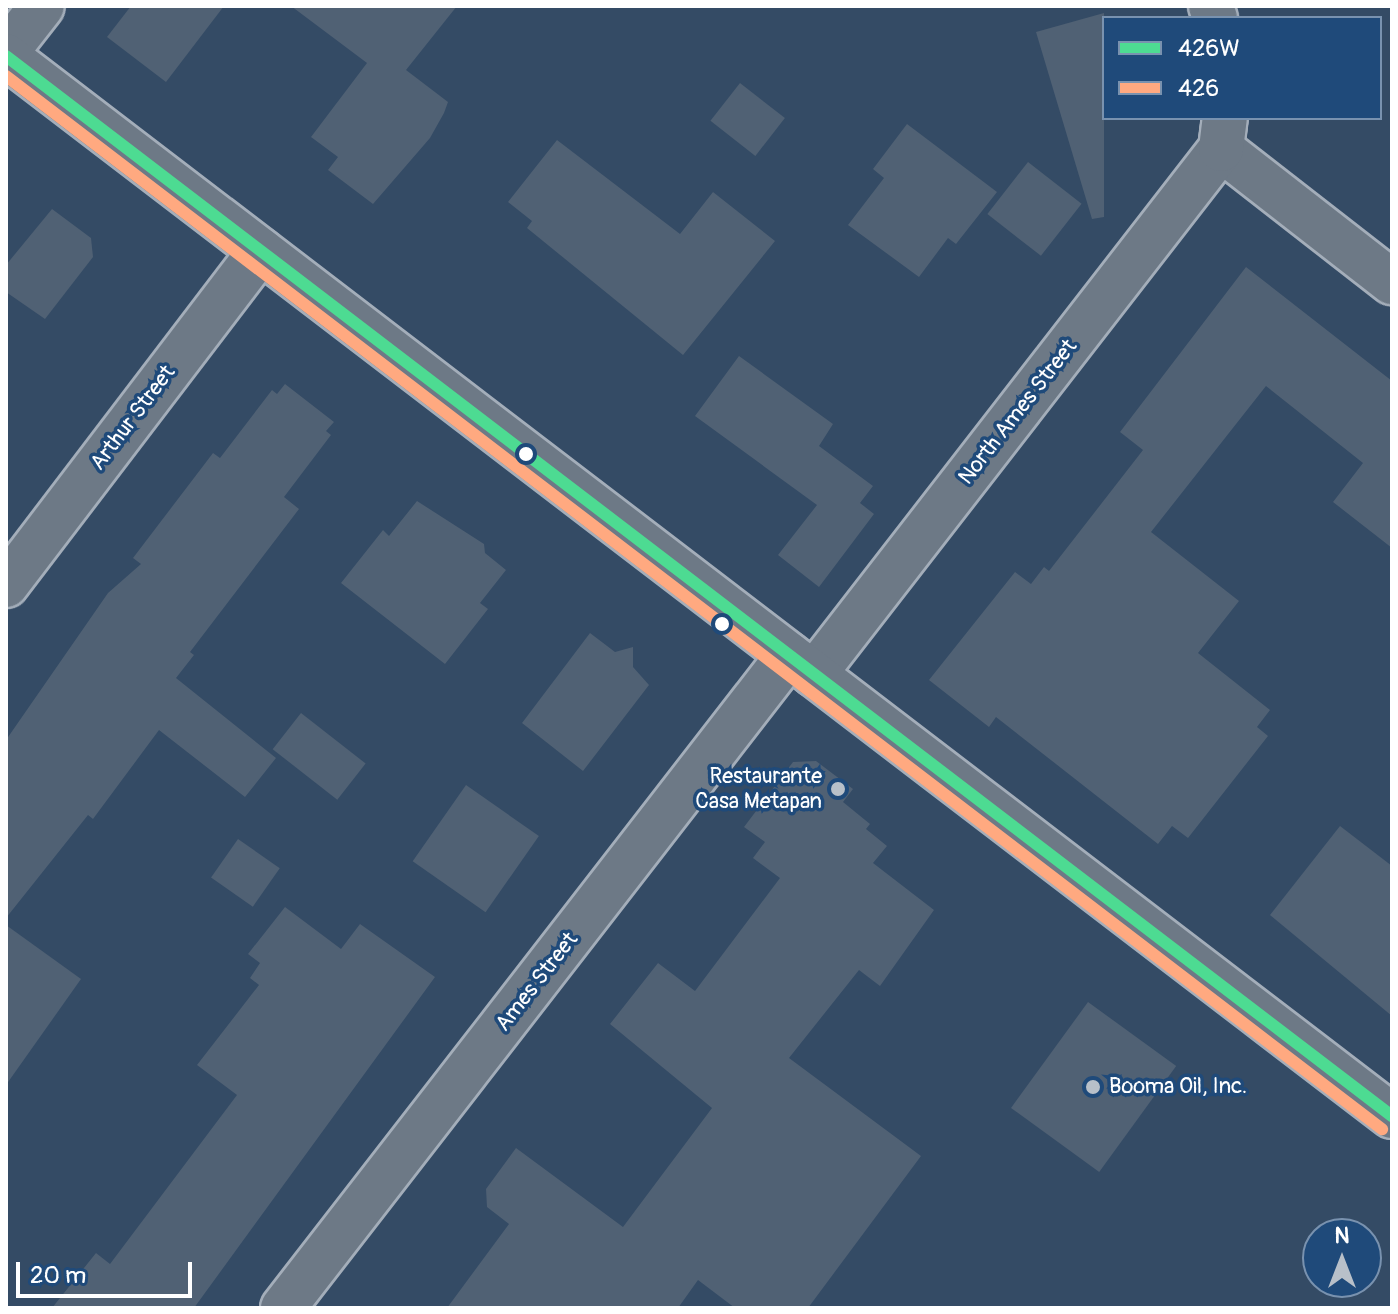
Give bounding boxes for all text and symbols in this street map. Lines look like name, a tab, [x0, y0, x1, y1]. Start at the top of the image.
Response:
legend	[1102, 16, 1382, 120]
text: 426W	[1178, 34, 1240, 63]
text: 426	[1178, 74, 1219, 103]
street label: North Ames Street	[953, 334, 1083, 490]
street label: Arthur Street	[85, 360, 181, 476]
unlabelled marker	[518, 446, 534, 462]
unlabelled marker	[714, 616, 730, 632]
place label: Restaurante Casa Metapan	[695, 763, 822, 814]
marker: Restaurante Casa Metapan	[829, 780, 847, 798]
street label: Ames Street	[490, 927, 584, 1037]
place label: Booma Oil, Inc.	[1109, 1074, 1247, 1100]
marker: Booma Oil, Inc.	[1084, 1078, 1102, 1096]
north arrow	[1302, 1218, 1382, 1298]
text: N	[1335, 1222, 1349, 1250]
scale bar	[20, 1246, 196, 1296]
text: 20 m	[30, 1261, 86, 1290]

